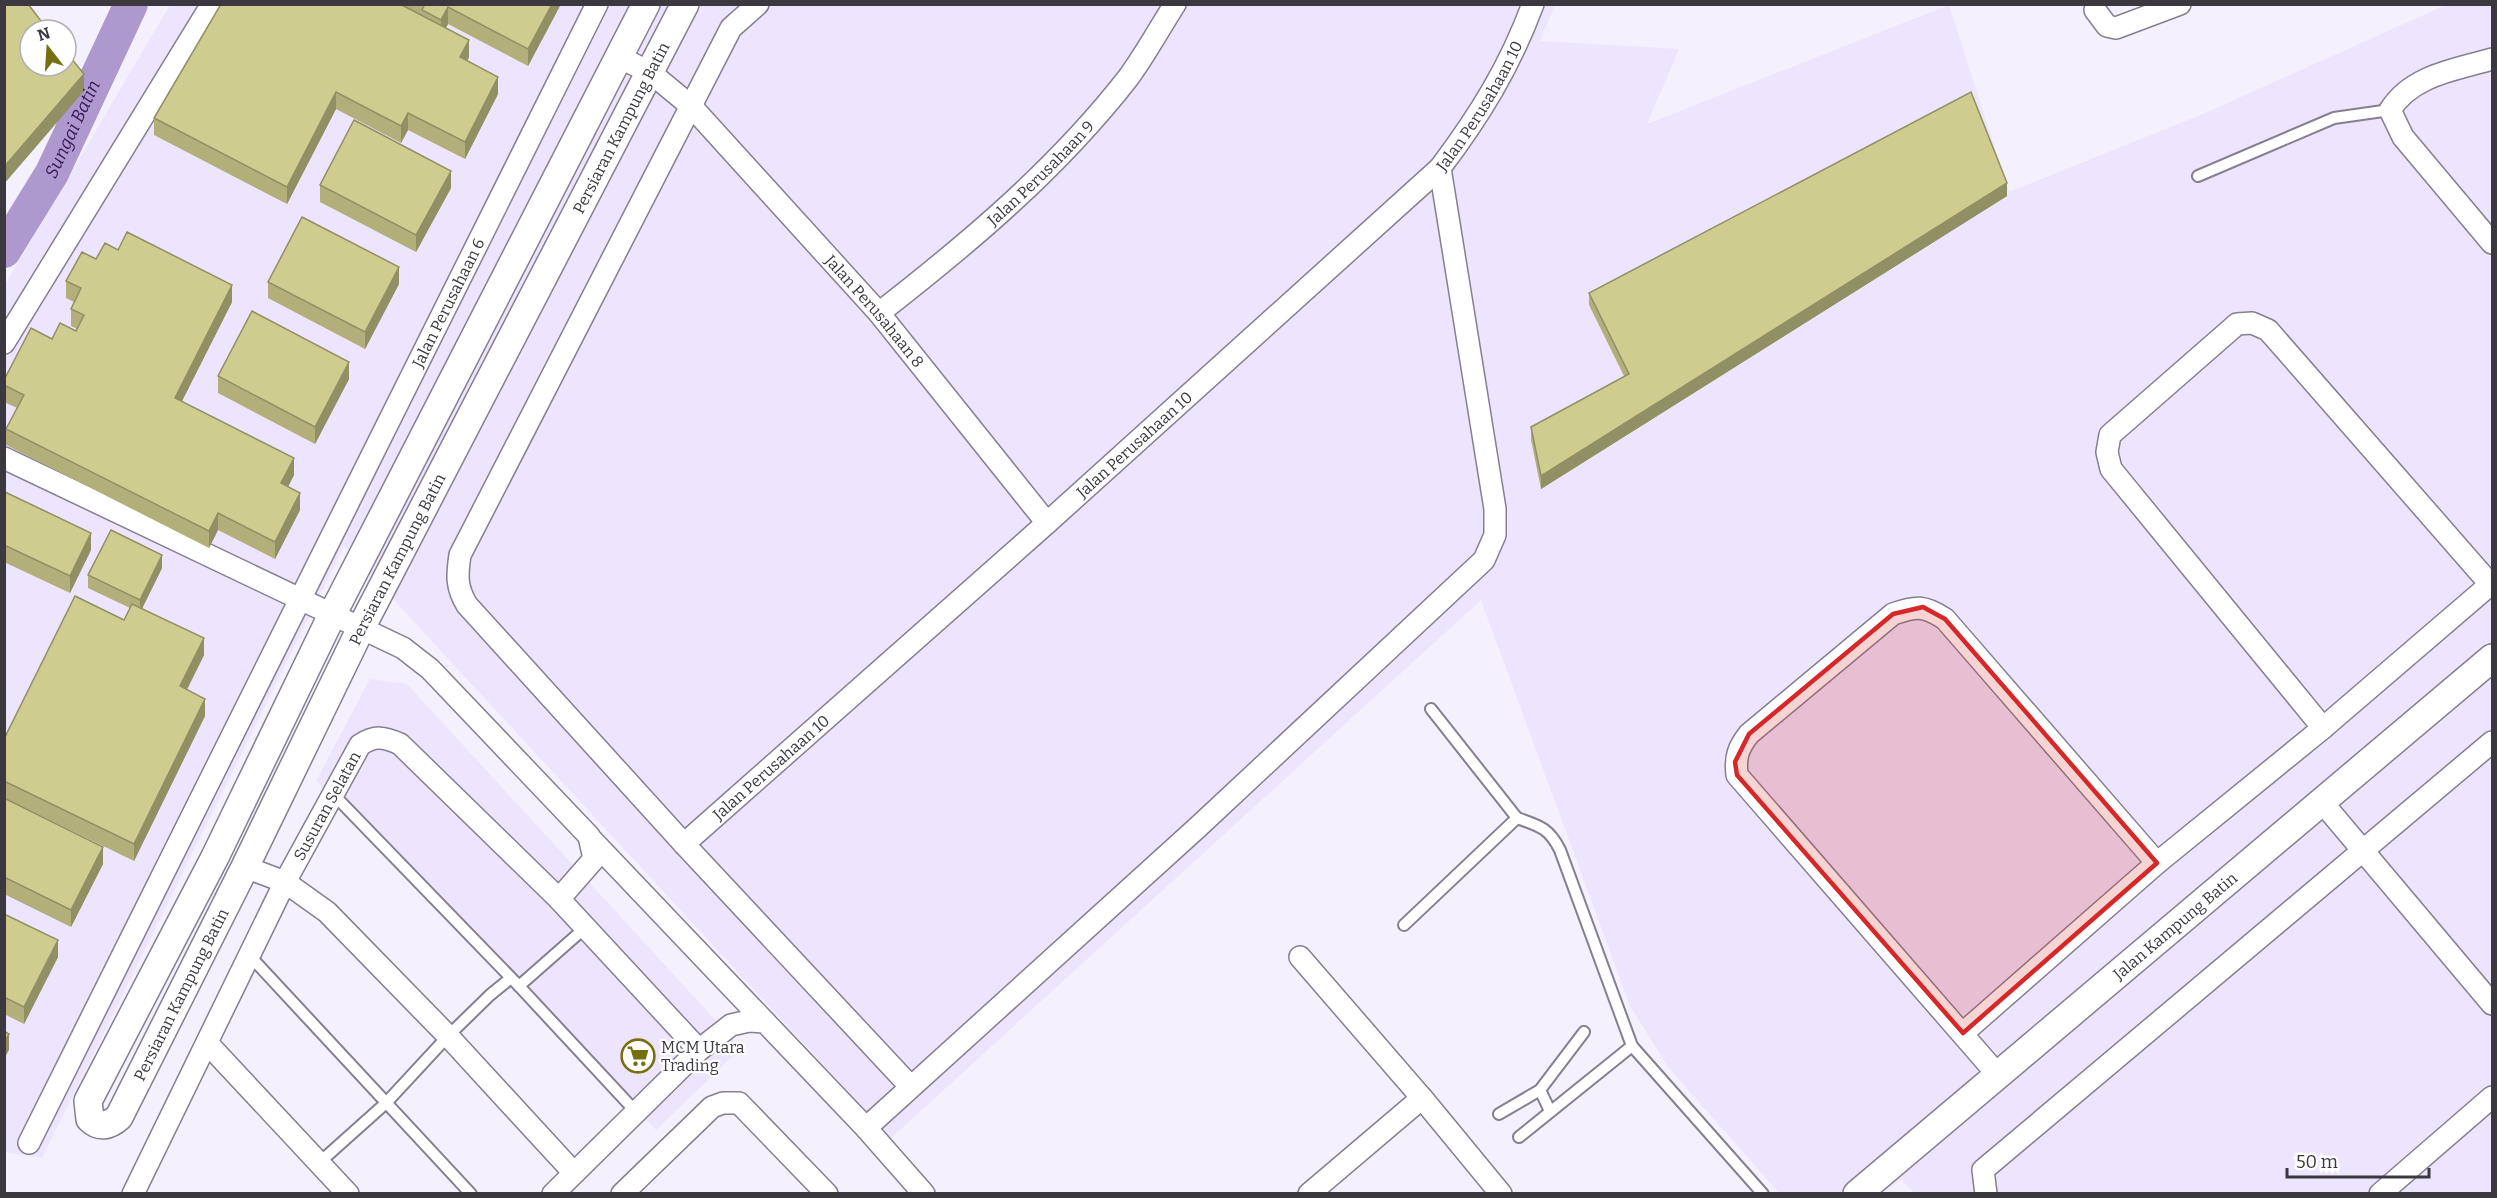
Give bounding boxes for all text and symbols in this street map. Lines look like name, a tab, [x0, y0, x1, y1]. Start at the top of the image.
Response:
north arrow	[18, 18, 78, 78]
text: N	[35, 23, 52, 45]
street label: Jalan Perusahaan 10	[1432, 38, 1527, 175]
street label: Persiaran Kampung Batin	[569, 39, 674, 217]
water label: Sungai Batin	[40, 77, 105, 182]
street label: Jalan Perusahaan 9	[983, 117, 1098, 230]
street label: Jalan Perusahaan 6	[408, 235, 489, 372]
street label: Jalan Perusahaan 8	[820, 250, 928, 371]
street label: Jalan Perusahaan 10	[1072, 388, 1196, 502]
street label: Persiaran Kampung Batin	[345, 470, 450, 648]
street label: Jalan Perusahaan 10	[708, 711, 833, 825]
street label: Susuran Selatan	[290, 748, 365, 864]
street label: Jalan Kampung Batin	[2109, 868, 2241, 984]
street label: Persiaran Kampung Batin	[130, 905, 233, 1084]
supermarket icon: MCM Utara Trading	[620, 1038, 656, 1074]
place label: MCM Utara Trading	[661, 1038, 745, 1075]
scale bar	[2287, 1141, 2430, 1179]
text: 50 m	[2296, 1151, 2338, 1173]

